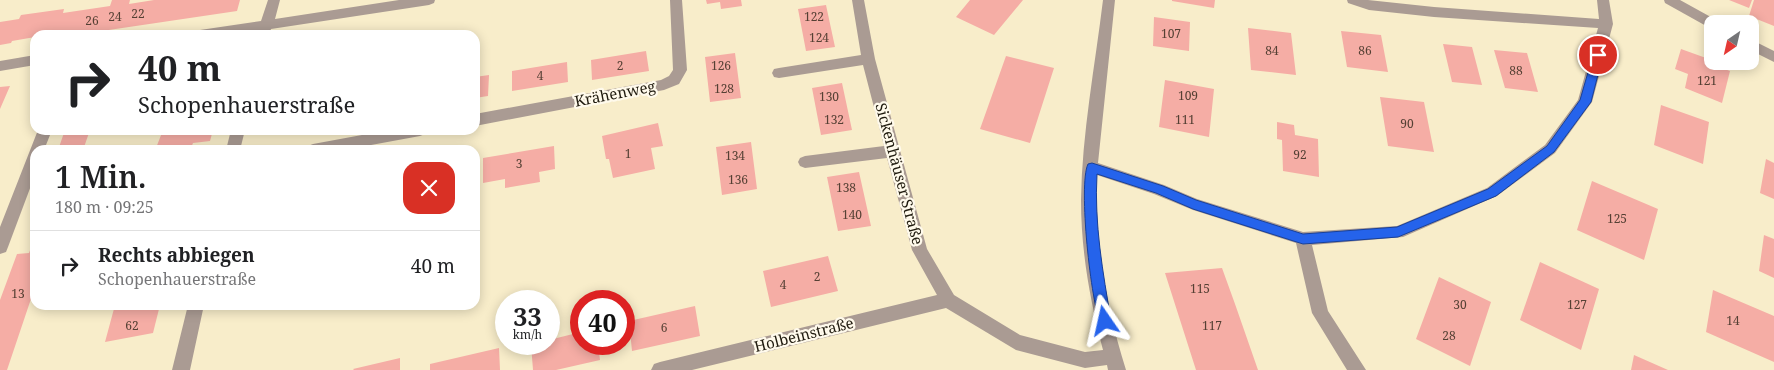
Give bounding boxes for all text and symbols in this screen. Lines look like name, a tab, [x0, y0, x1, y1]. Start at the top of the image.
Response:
house number: 22	[131, 5, 145, 22]
house number: 24	[108, 8, 122, 25]
house number: 122	[804, 8, 824, 25]
house number: 26	[85, 12, 99, 29]
north arrow	[1704, 15, 1759, 70]
map controls	[1704, 15, 1759, 70]
house number: 107	[1161, 25, 1181, 42]
house number: 124	[809, 29, 829, 46]
pin	[1577, 34, 1619, 76]
icon: arrive	[1584, 41, 1612, 69]
house number: 84	[1265, 42, 1279, 59]
house number: 86	[1358, 42, 1372, 59]
text: 40 m	[138, 44, 221, 91]
icon: right	[55, 50, 120, 115]
house number: 2	[617, 57, 623, 74]
house number: 126	[711, 57, 731, 74]
house number: 88	[1509, 62, 1523, 79]
house number: 4	[537, 67, 544, 84]
house number: 121	[1697, 72, 1717, 89]
street label: Krähenweg	[573, 75, 657, 111]
house number: 128	[714, 80, 734, 97]
house number: 109	[1178, 87, 1198, 104]
house number: 130	[819, 88, 839, 105]
text: Schopenhauerstraße	[138, 89, 355, 119]
street label: Sickenhäuser Straße	[871, 101, 929, 247]
house number: 132	[824, 111, 844, 128]
house number: 111	[1175, 111, 1195, 128]
house number: 90	[1400, 115, 1414, 132]
house number: 1	[625, 145, 631, 162]
house number: 92	[1293, 146, 1307, 163]
house number: 134	[725, 147, 745, 164]
house number: 3	[516, 155, 523, 172]
text: 1 Min.	[55, 156, 146, 197]
button: close	[403, 162, 455, 214]
house number: 136	[728, 171, 748, 188]
house number: 138	[836, 179, 856, 196]
text: 180 m · 09:25	[55, 196, 154, 218]
house number: 140	[842, 206, 862, 223]
house number: 125	[1607, 210, 1627, 227]
text: Rechts abbiegen	[98, 242, 255, 268]
icon: right	[55, 252, 83, 280]
text: 40 m	[411, 253, 455, 279]
text: Schopenhauerstraße	[98, 268, 256, 290]
house number: 2	[814, 268, 820, 285]
house number: 4	[780, 276, 787, 293]
house number: 115	[1190, 280, 1210, 297]
house number: 13	[11, 285, 25, 302]
speed limit sign: 40	[570, 290, 635, 355]
position arrow	[1078, 294, 1130, 346]
house number: 30	[1453, 296, 1467, 313]
house number: 127	[1567, 296, 1587, 313]
text: 33	[513, 299, 542, 333]
street label: Holbeinstraße	[752, 312, 856, 356]
house number: 14	[1726, 312, 1740, 329]
house number: 62	[125, 317, 139, 334]
house number: 117	[1202, 317, 1222, 334]
house number: 6	[661, 319, 668, 336]
text: km/h	[513, 326, 542, 343]
house number: 28	[1442, 327, 1456, 344]

